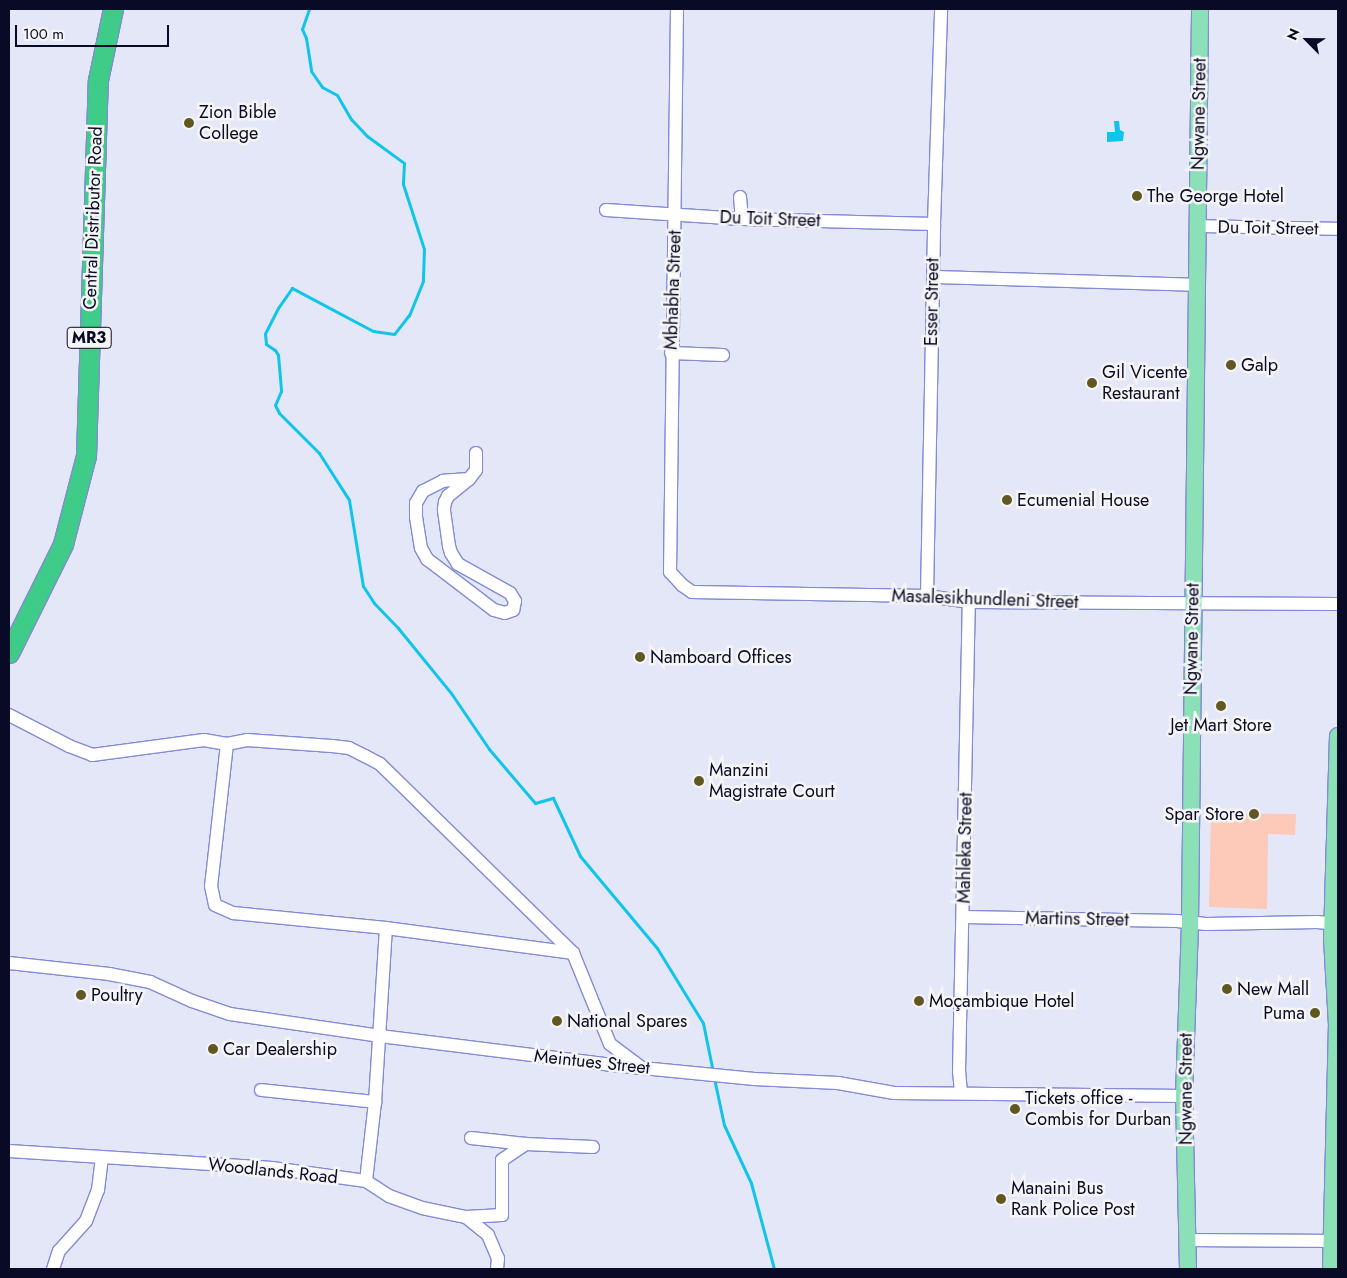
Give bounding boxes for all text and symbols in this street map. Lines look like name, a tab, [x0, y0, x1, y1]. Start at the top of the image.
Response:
scale bar	[18, 15, 171, 47]
north arrow	[1282, 15, 1332, 65]
text: 100 m	[23, 23, 64, 45]
text: N	[1282, 25, 1305, 43]
street label: Ngwane Street	[1187, 58, 1211, 170]
place label: Zion Bible College	[199, 102, 277, 144]
marker: Zion Bible College	[183, 117, 195, 129]
street label: Central Distributor Road	[79, 126, 107, 310]
place label: The George Hotel	[1147, 185, 1284, 207]
marker: The George Hotel	[1131, 190, 1143, 202]
street label: Du Toit Street	[719, 206, 821, 232]
street label: Du Toit Street	[1217, 216, 1319, 240]
street label: Mbhabha Street	[660, 230, 686, 350]
street label: Esser Street	[920, 258, 944, 346]
road number: MR3	[66, 324, 112, 352]
place label: Galp	[1241, 354, 1278, 376]
marker: Galp	[1225, 359, 1237, 371]
place label: Gil Vicente Restaurant	[1102, 362, 1188, 404]
marker: Gil Vicente Restaurant	[1086, 377, 1098, 389]
place label: Ecumenial House	[1017, 489, 1149, 511]
marker: Ecumenial House	[1001, 494, 1013, 506]
street label: Ngwane Street	[1180, 583, 1204, 695]
street label: Masalesikhundleni Street	[891, 585, 1079, 613]
place label: Namboard Offices	[650, 646, 792, 668]
marker: Namboard Offices	[634, 651, 646, 663]
marker: Jet Mart Store	[1215, 700, 1227, 712]
place label: Jet Mart Store	[1170, 714, 1272, 736]
place label: Manzini Magistrate Court	[709, 760, 835, 802]
marker: Manzini Magistrate Court	[693, 775, 705, 787]
street label: Mahleka Street	[953, 792, 977, 904]
place label: Spar Store	[1164, 803, 1244, 825]
marker: Spar Store	[1248, 808, 1260, 820]
street label: Martins Street	[1025, 907, 1129, 931]
place label: New Mall	[1237, 978, 1309, 1000]
marker: New Mall	[1221, 983, 1233, 995]
place label: Poultry	[91, 984, 143, 1006]
marker: Poultry	[75, 989, 87, 1001]
place label: Moçambique Hotel	[929, 990, 1074, 1012]
marker: Moçambique Hotel	[913, 995, 925, 1007]
place label: Puma	[1263, 1002, 1305, 1024]
marker: Puma	[1309, 1007, 1321, 1019]
place label: National Spares	[567, 1010, 687, 1032]
marker: National Spares	[551, 1015, 563, 1027]
street label: Ngwane Street	[1175, 1033, 1197, 1145]
place label: Car Dealership	[223, 1038, 337, 1060]
marker: Car Dealership	[207, 1043, 219, 1055]
street label: Meintues Street	[533, 1045, 651, 1079]
place label: Tickets office - Combis for Durban	[1025, 1088, 1172, 1130]
marker: Tickets office - Combis for Durban	[1009, 1103, 1021, 1115]
street label: Woodlands Road	[207, 1153, 339, 1189]
place label: Manaini Bus Rank Police Post	[1011, 1178, 1134, 1220]
marker: Manaini Bus Rank Police Post	[995, 1193, 1007, 1205]

